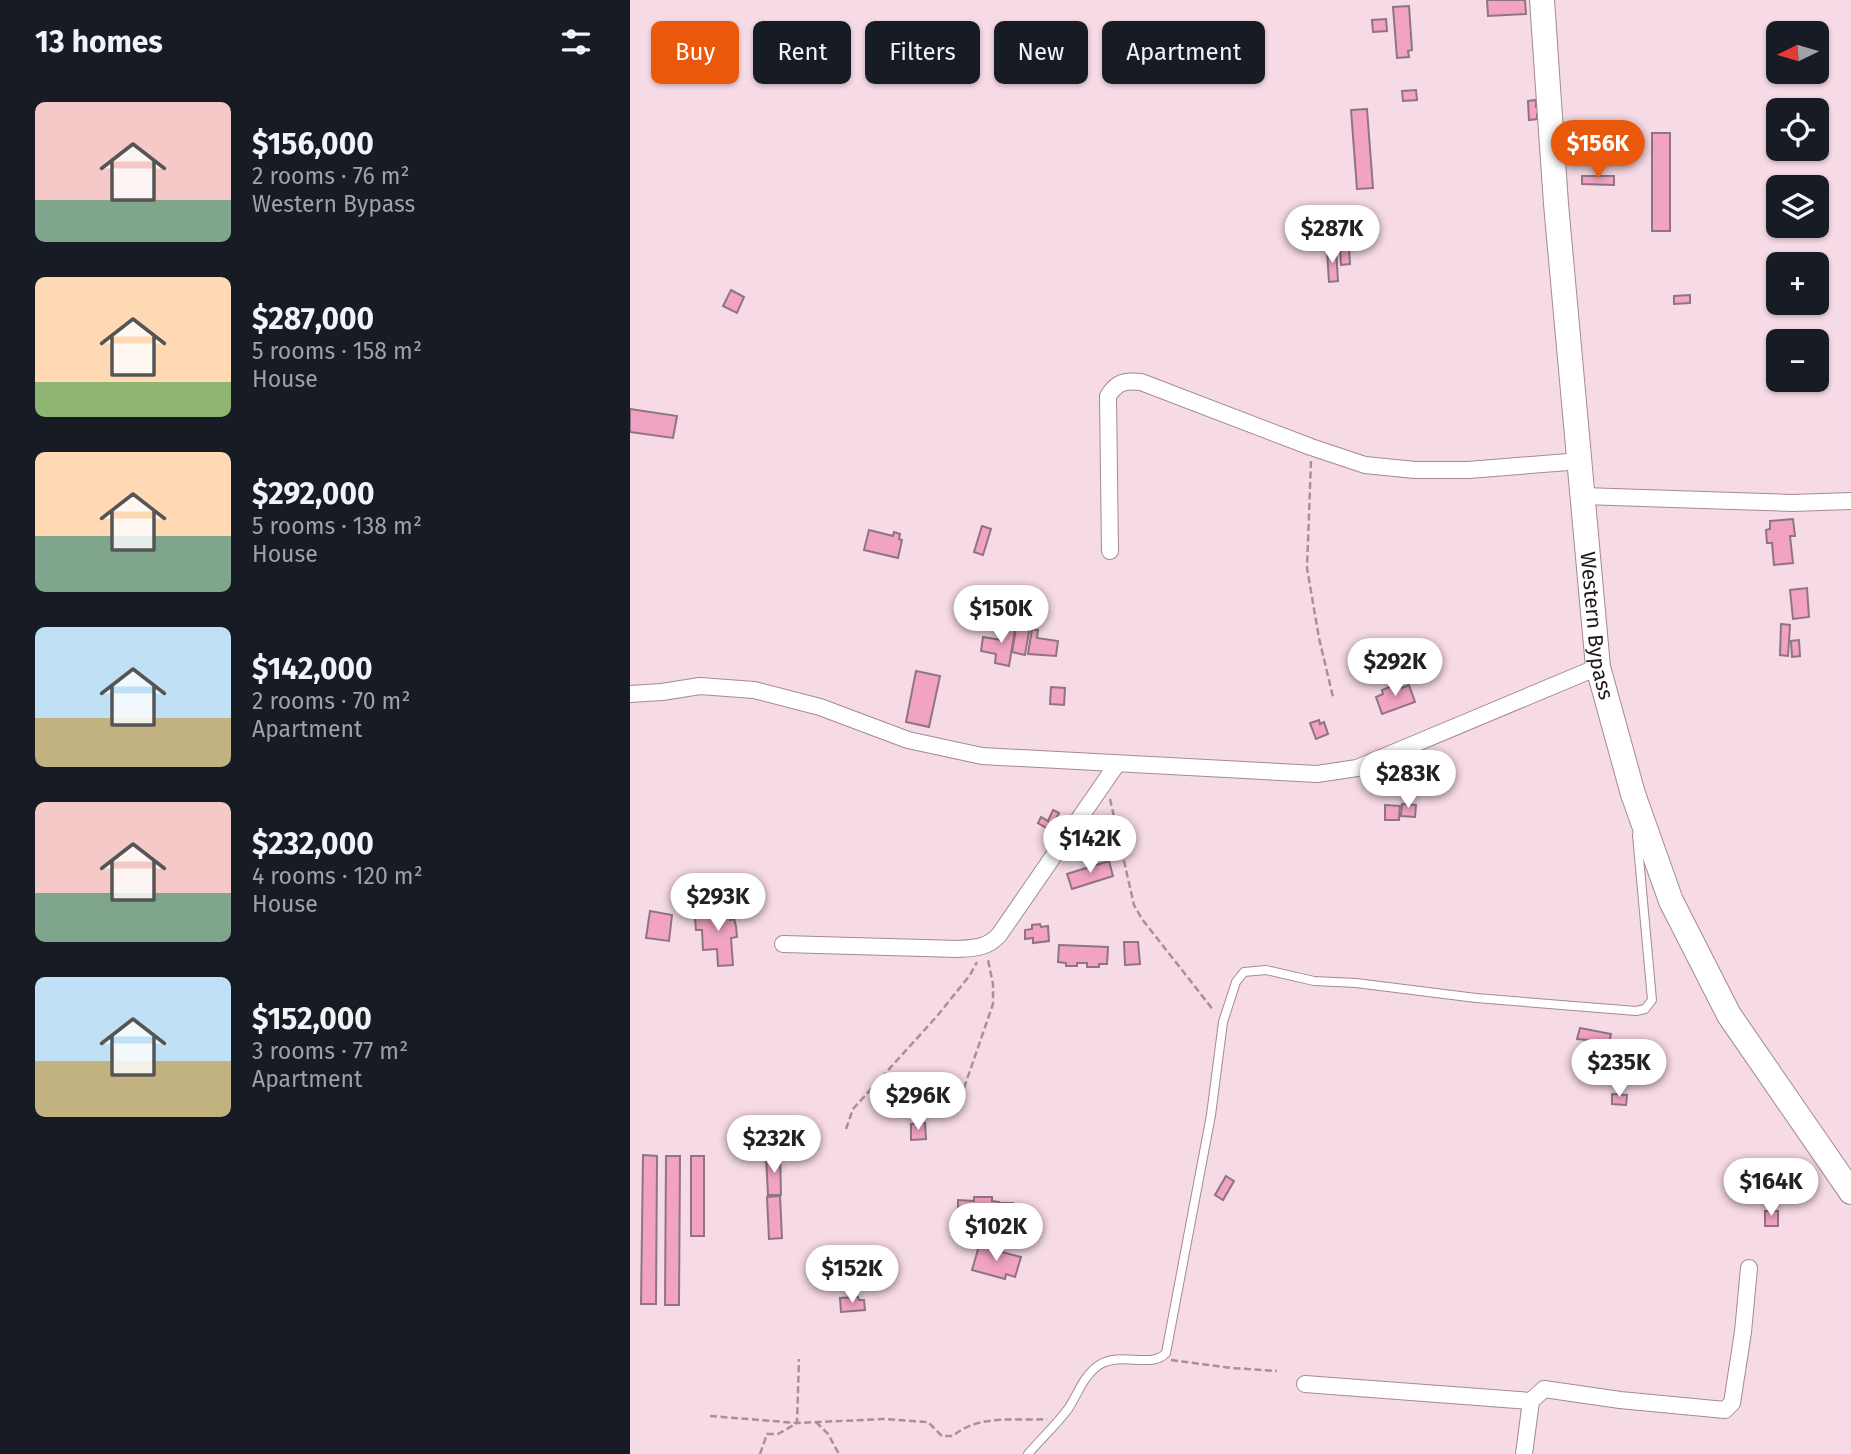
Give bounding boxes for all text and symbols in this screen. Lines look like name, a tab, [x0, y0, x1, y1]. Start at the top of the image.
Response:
chip: Buy	[651, 21, 739, 84]
chip: Rent	[753, 21, 851, 84]
chip: Filters	[865, 21, 980, 84]
chip: New	[994, 21, 1088, 84]
chip: Apartment	[1102, 21, 1265, 84]
north arrow	[1766, 21, 1829, 84]
map controls	[1766, 21, 1829, 392]
icon: filters	[557, 23, 595, 61]
text: 13 homes	[35, 24, 163, 60]
button: locate	[1766, 98, 1829, 161]
pin: $156K	[1549, 120, 1647, 180]
text: $156,000	[252, 126, 374, 162]
text: $156K	[1567, 129, 1629, 157]
icon: home	[91, 130, 175, 214]
text: 2 rooms · 76 m²	[252, 162, 410, 190]
button: layers	[1766, 175, 1829, 238]
text: Western Bypass	[252, 190, 415, 218]
pin: $287K	[1283, 205, 1381, 265]
text: $287K	[1301, 214, 1363, 242]
button: +	[1766, 252, 1829, 315]
text: $287,000	[252, 301, 374, 337]
icon: home	[91, 305, 175, 389]
button: −	[1766, 329, 1829, 392]
text: 5 rooms · 158 m²	[252, 337, 422, 365]
text: House	[252, 365, 318, 393]
text: $292,000	[252, 476, 375, 512]
icon: home	[91, 480, 175, 564]
text: 5 rooms · 138 m²	[252, 512, 422, 540]
text: House	[252, 540, 318, 568]
street label: Western Bypass	[1575, 550, 1619, 703]
pin: $150K	[952, 586, 1050, 645]
text: $150K	[970, 594, 1032, 622]
pin: $292K	[1346, 638, 1444, 698]
text: $292K	[1364, 647, 1426, 675]
text: $142,000	[252, 651, 373, 687]
icon: home	[91, 655, 175, 739]
text: 2 rooms · 70 m²	[252, 687, 410, 715]
text: Apartment	[252, 715, 362, 743]
pin: $283K	[1359, 750, 1457, 810]
text: $283K	[1376, 759, 1440, 787]
pin: $142K	[1041, 816, 1139, 875]
text: $142K	[1059, 824, 1121, 852]
text: $232,000	[252, 826, 374, 862]
icon: home	[91, 830, 175, 914]
text: 4 rooms · 120 m²	[252, 862, 423, 890]
pin: $293K	[669, 874, 767, 933]
text: $293K	[687, 882, 750, 910]
text: House	[252, 890, 318, 918]
text: $152,000	[252, 1001, 372, 1037]
icon: home	[91, 1005, 175, 1089]
text: 3 rooms · 77 m²	[252, 1037, 408, 1065]
pin: $235K	[1570, 1040, 1668, 1099]
text: $235K	[1587, 1048, 1651, 1076]
text: Apartment	[252, 1065, 362, 1093]
pin: $296K	[869, 1072, 967, 1132]
text: $296K	[886, 1081, 950, 1109]
pin: $232K	[725, 1116, 823, 1175]
text: $232K	[743, 1124, 805, 1152]
pin: $164K	[1722, 1158, 1820, 1218]
text: $164K	[1740, 1167, 1803, 1195]
pin: $102K	[947, 1204, 1045, 1263]
text: $102K	[965, 1212, 1027, 1240]
pin: $152K	[803, 1246, 901, 1305]
text: $152K	[822, 1254, 882, 1282]

